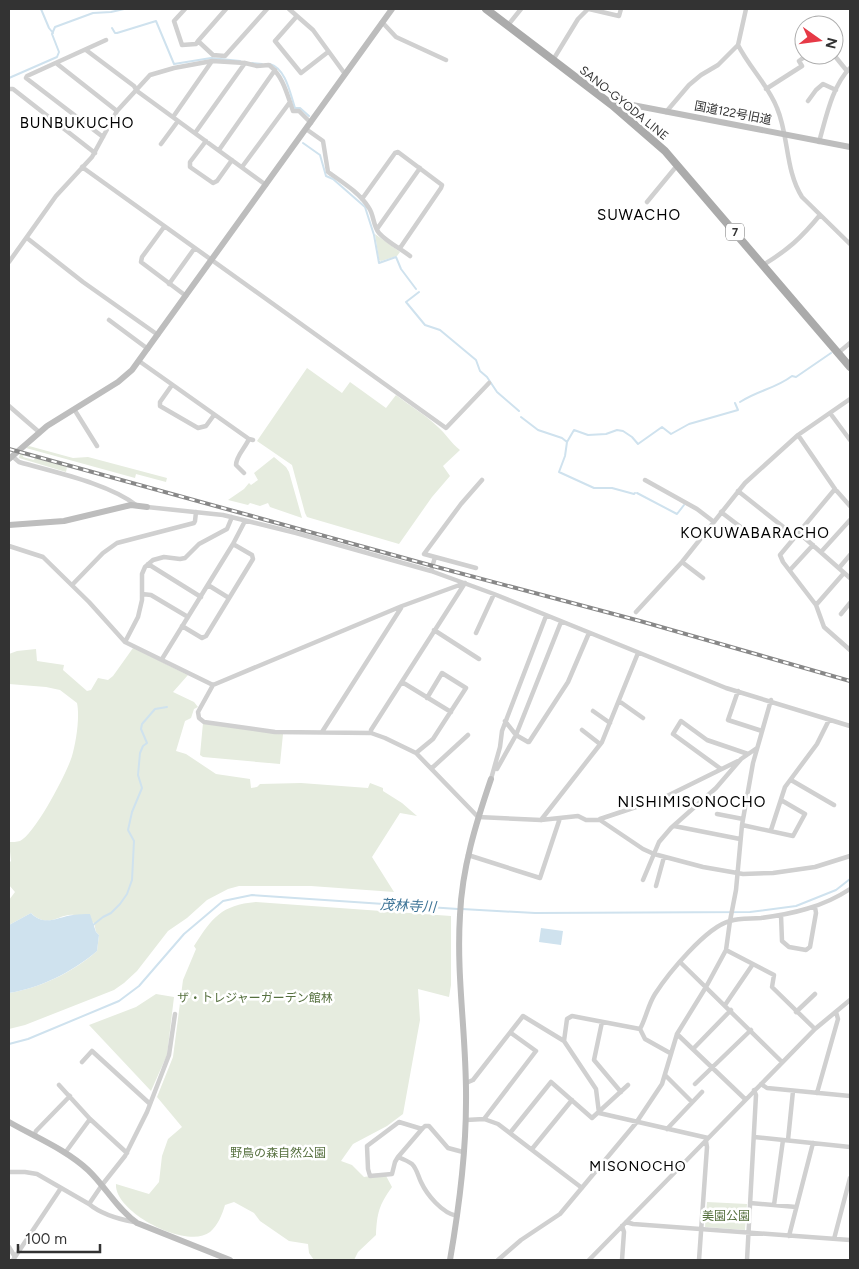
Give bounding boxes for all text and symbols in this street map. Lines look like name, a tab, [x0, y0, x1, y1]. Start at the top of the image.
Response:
north arrow	[794, 15, 844, 65]
text: N	[822, 36, 841, 50]
street label: SANO-GYODA LINE	[577, 63, 671, 143]
street label: 国道122号旧道	[693, 99, 773, 127]
district label: BUNBUKUCHO	[20, 114, 134, 132]
district label: SUWACHO	[597, 206, 681, 224]
road number: 7	[726, 223, 744, 240]
district label: KOKUWABARACHO	[680, 524, 830, 542]
district label: NISHIMISONOCHO	[618, 793, 766, 811]
water label: 茂林寺川	[380, 896, 438, 916]
park label: ザ・トレジャーガーデン館林	[177, 991, 333, 1005]
park label: 野鳥の森自然公園	[230, 1146, 326, 1160]
district label: MISONOCHO	[589, 1158, 687, 1175]
park label: 美園公園	[702, 1209, 750, 1223]
scale bar	[18, 1222, 100, 1254]
text: 100 m	[25, 1230, 67, 1248]

